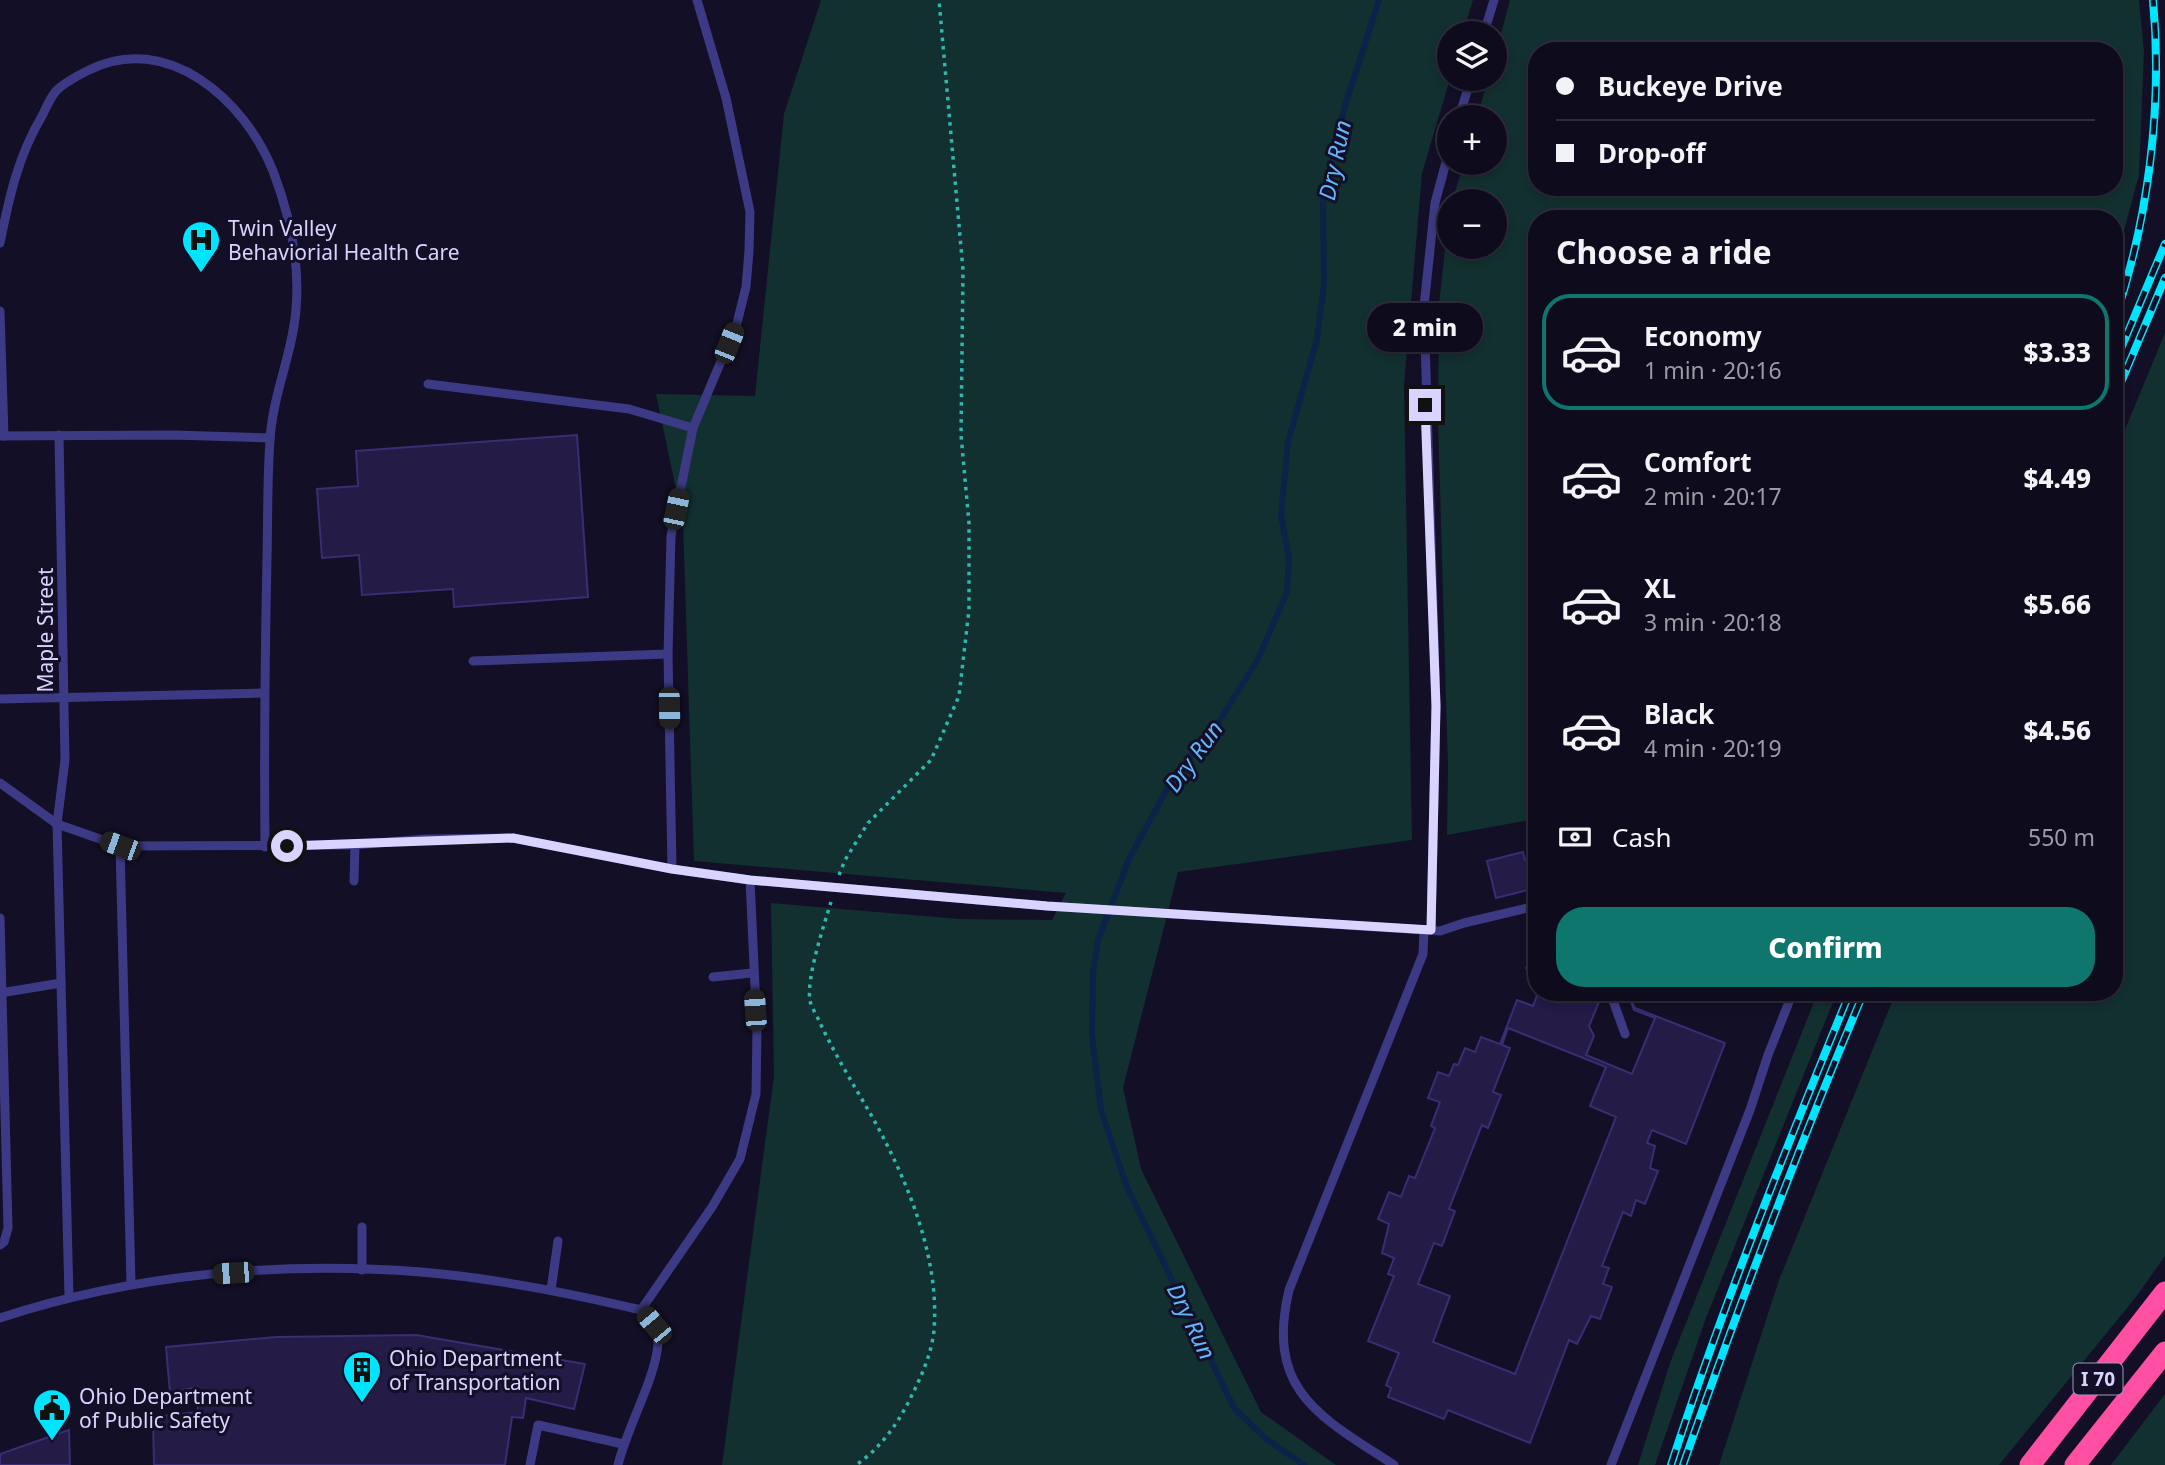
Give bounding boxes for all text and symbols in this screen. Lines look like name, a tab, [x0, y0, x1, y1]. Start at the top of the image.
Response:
map controls	[1437, 21, 1507, 259]
button: layers	[1437, 21, 1507, 91]
text: Buckeye Drive	[1598, 68, 1783, 104]
button: +	[1437, 105, 1507, 175]
water label: Dry Run	[1310, 117, 1358, 203]
text: Drop-off	[1598, 135, 1705, 171]
button: −	[1437, 189, 1507, 259]
place label: Twin Valley Behaviorial Health Care	[228, 214, 460, 266]
hospital icon: Twin Valley Behaviorial Health Care	[180, 219, 222, 274]
text: Choose a ride	[1556, 230, 1772, 273]
callout: 2 min	[1367, 304, 1483, 352]
text: 2 min	[1393, 311, 1457, 343]
text: Economy	[1644, 318, 1762, 354]
car	[712, 320, 747, 366]
icon: car	[1560, 321, 1623, 384]
text: $3.33	[2024, 334, 2091, 370]
text: 1 min · 20:16	[1644, 354, 1782, 386]
route end	[1409, 389, 1441, 421]
text: Comfort	[1644, 444, 1752, 480]
icon: car	[1560, 447, 1623, 510]
text: $4.49	[2024, 460, 2091, 496]
text: 2 min · 20:17	[1644, 480, 1782, 512]
car	[662, 486, 691, 532]
street label: Maple Street	[31, 567, 59, 693]
text: XL	[1644, 570, 1676, 606]
icon: car	[1560, 573, 1623, 636]
text: $5.66	[2024, 586, 2091, 622]
text: 3 min · 20:18	[1644, 606, 1782, 638]
car	[659, 687, 680, 729]
text: Black	[1644, 696, 1714, 732]
icon: car	[1560, 699, 1623, 762]
text: $4.56	[2024, 712, 2091, 748]
water label: Dry Run	[1156, 714, 1230, 798]
text: 4 min · 20:19	[1644, 732, 1782, 764]
icon: cash	[1556, 818, 1594, 856]
text: Cash	[1612, 819, 1672, 855]
text: 550 m	[2028, 821, 2095, 853]
car	[97, 829, 144, 863]
route start	[271, 830, 303, 862]
button: Confirm	[1556, 907, 2095, 987]
car	[744, 988, 767, 1032]
car	[212, 1261, 255, 1285]
water label: Dry Run	[1160, 1278, 1224, 1364]
car	[633, 1302, 676, 1348]
place label: Ohio Department of Transportation	[389, 1344, 563, 1396]
building icon: Ohio Department of Transportation	[341, 1349, 383, 1404]
road number: I 70	[2074, 1364, 2122, 1394]
place label: Ohio Department of Public Safety	[79, 1382, 253, 1434]
public building icon: Ohio Department of Public Safety	[31, 1387, 73, 1442]

